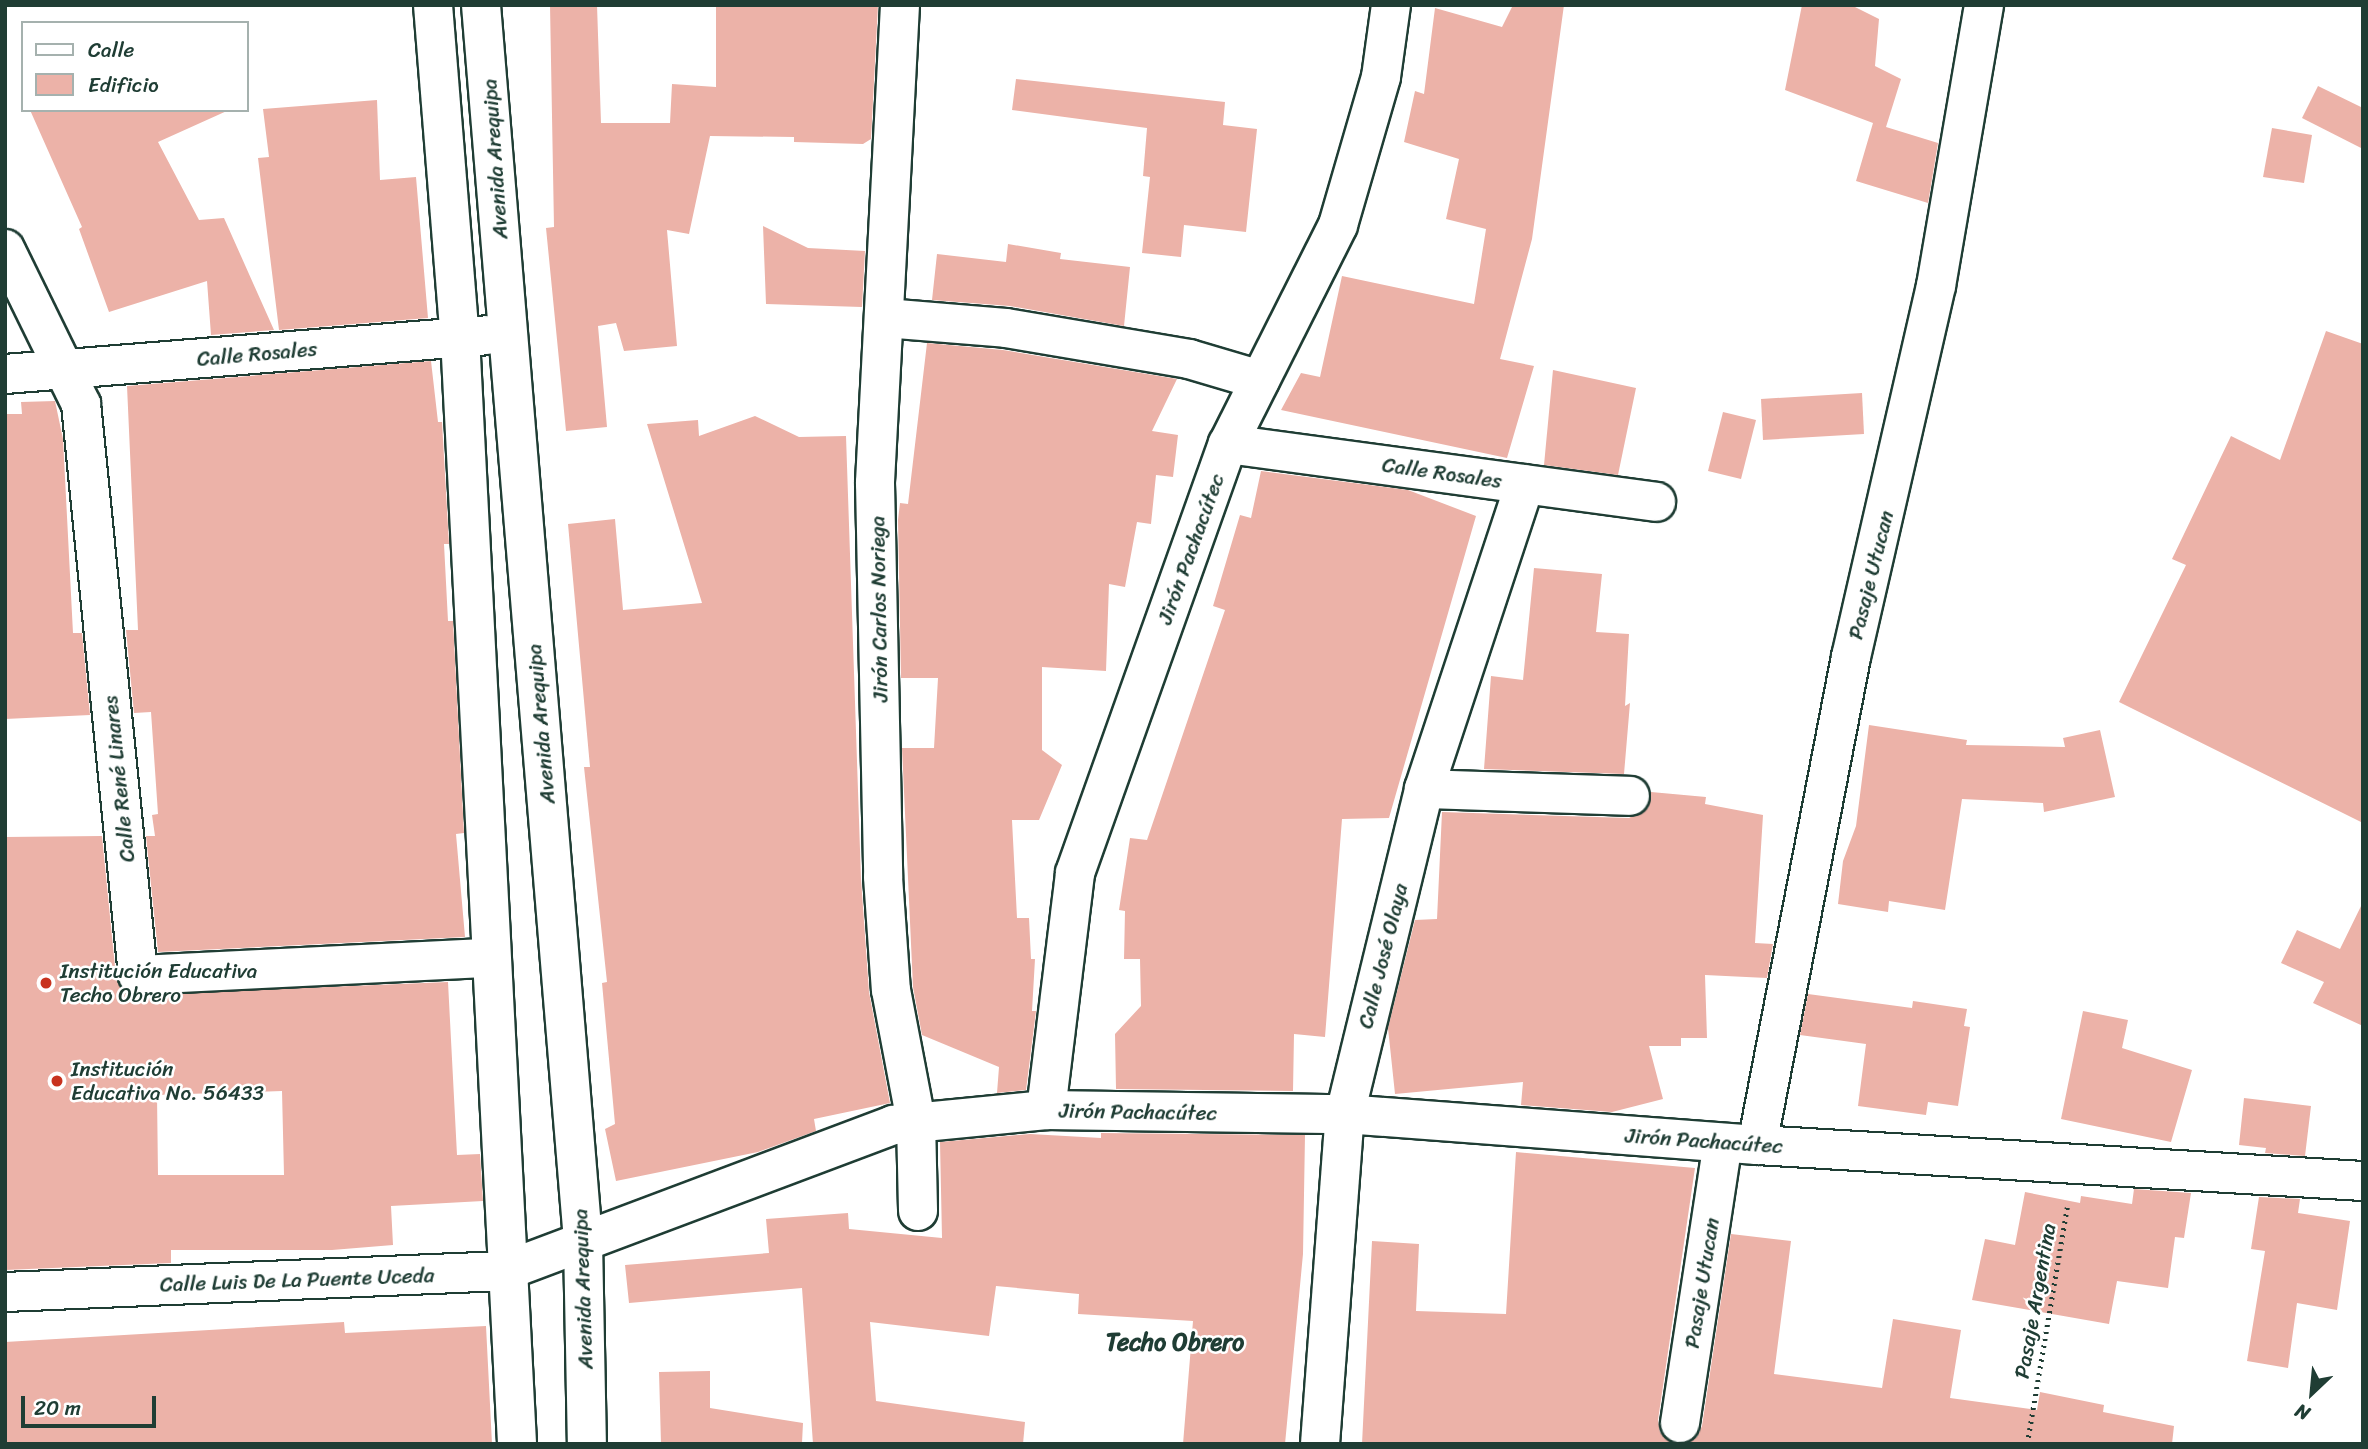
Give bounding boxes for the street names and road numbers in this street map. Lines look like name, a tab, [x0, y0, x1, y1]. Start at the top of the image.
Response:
street label: Avenida Arequipa	[477, 78, 513, 240]
street label: Calle Rosales	[196, 336, 318, 372]
street label: Calle Rosales	[1381, 452, 1503, 494]
street label: Jirón Pachacútec	[1152, 470, 1230, 628]
street label: Pasaje Utucan	[1843, 508, 1899, 642]
street label: Jirón Carlos Noriega	[865, 516, 893, 702]
street label: Avenida Arequipa	[521, 643, 561, 805]
street label: Calle René Linares	[98, 694, 140, 864]
street label: Calle José Olaya	[1353, 880, 1413, 1032]
street label: Jirón Pachacútec	[1059, 1098, 1217, 1126]
street label: Jirón Pachacútec	[1624, 1123, 1784, 1159]
street label: Avenida Arequipa	[568, 1208, 598, 1370]
street label: Pasaje Utucan	[1679, 1216, 1725, 1350]
street label: Pasaje Argentina	[2009, 1221, 2061, 1381]
street label: Calle Luis De La Puente Uceda	[159, 1263, 435, 1297]

